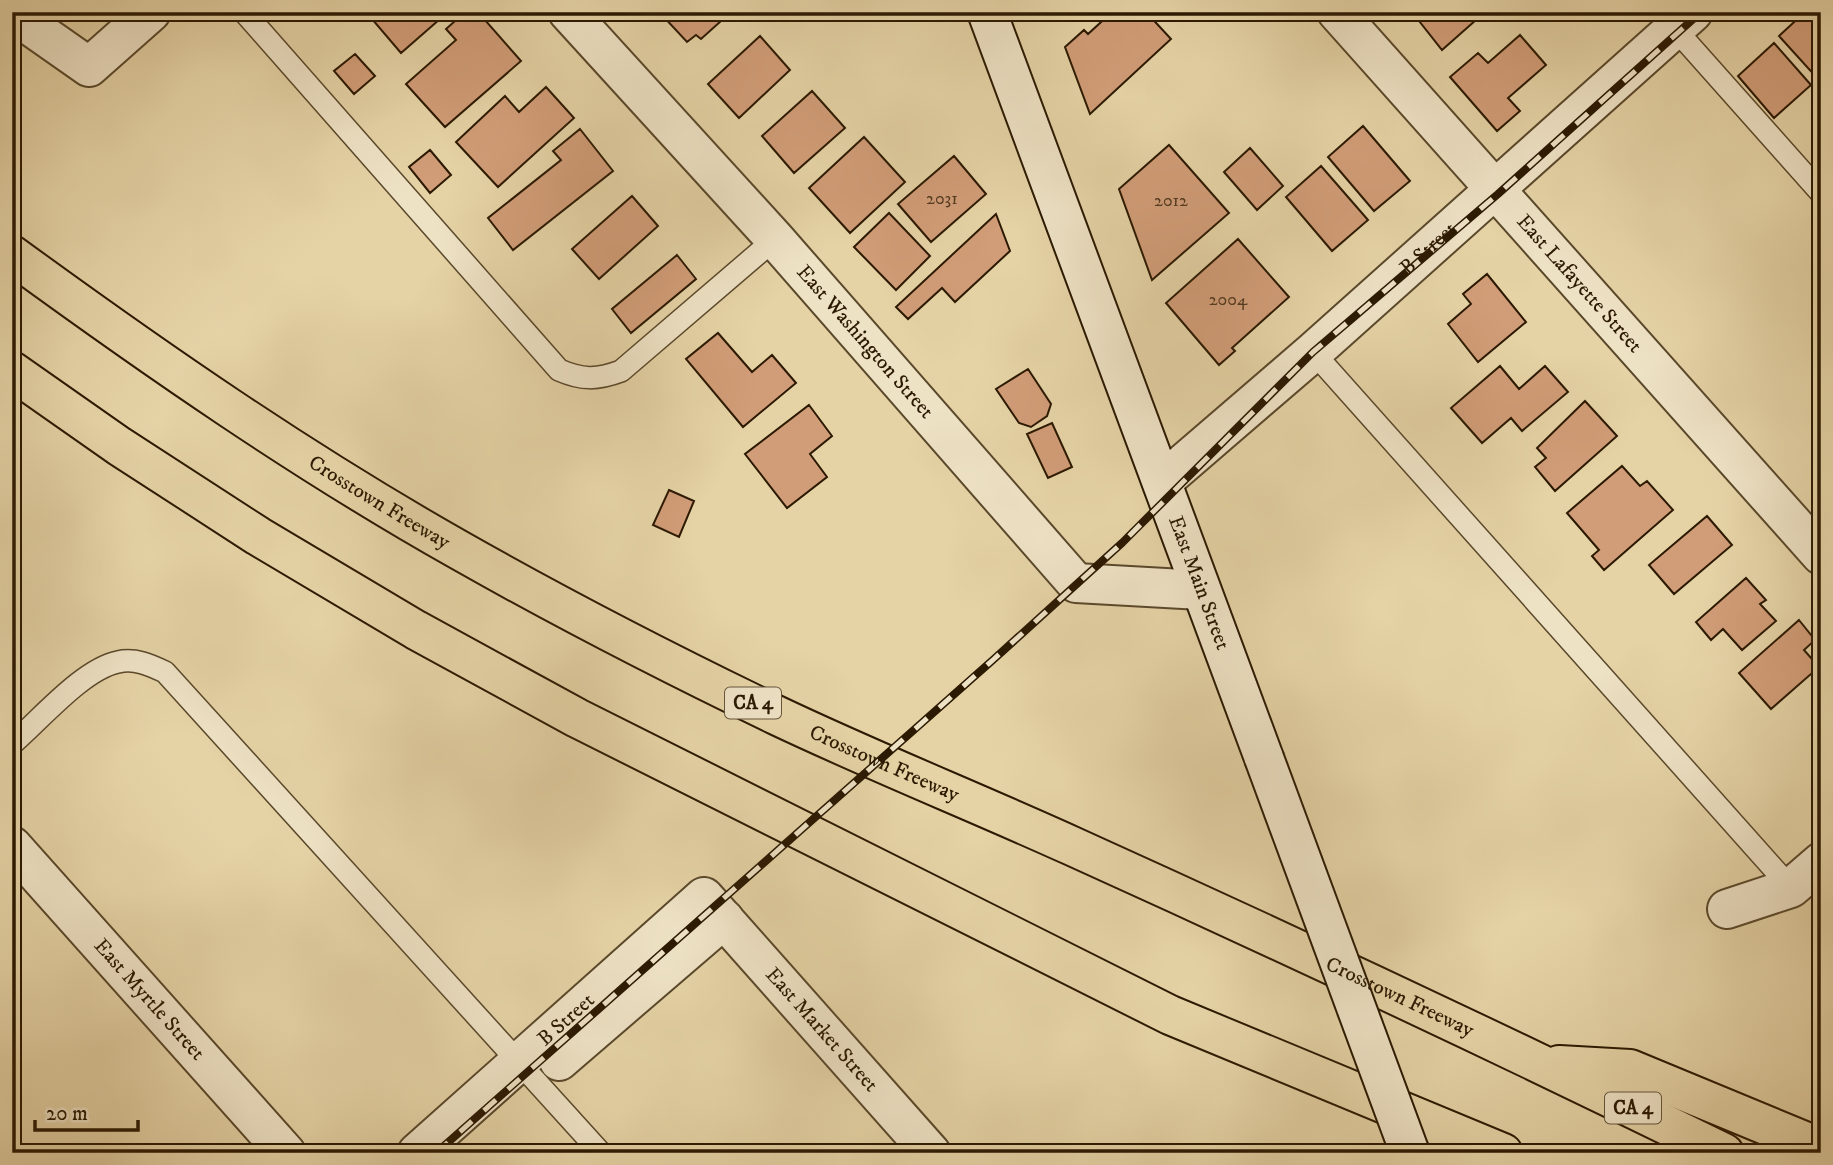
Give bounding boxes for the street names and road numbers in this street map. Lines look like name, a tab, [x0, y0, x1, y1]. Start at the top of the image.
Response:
street label: East Lafayette Street	[1511, 209, 1648, 359]
street label: B Street	[1394, 216, 1462, 281]
street label: East Washington Street	[791, 260, 940, 424]
street label: Crosstown Freeway	[303, 450, 456, 556]
street label: East Main Street	[1162, 512, 1236, 654]
road number: CA 4	[725, 688, 781, 718]
street label: Crosstown Freeway	[805, 719, 964, 808]
street label: East Myrtle Street	[88, 933, 210, 1066]
street label: Crosstown Freeway	[1321, 951, 1479, 1044]
street label: East Market Street	[760, 962, 884, 1098]
street label: B Street	[532, 988, 600, 1052]
road number: CA 4	[1605, 1092, 1661, 1124]

